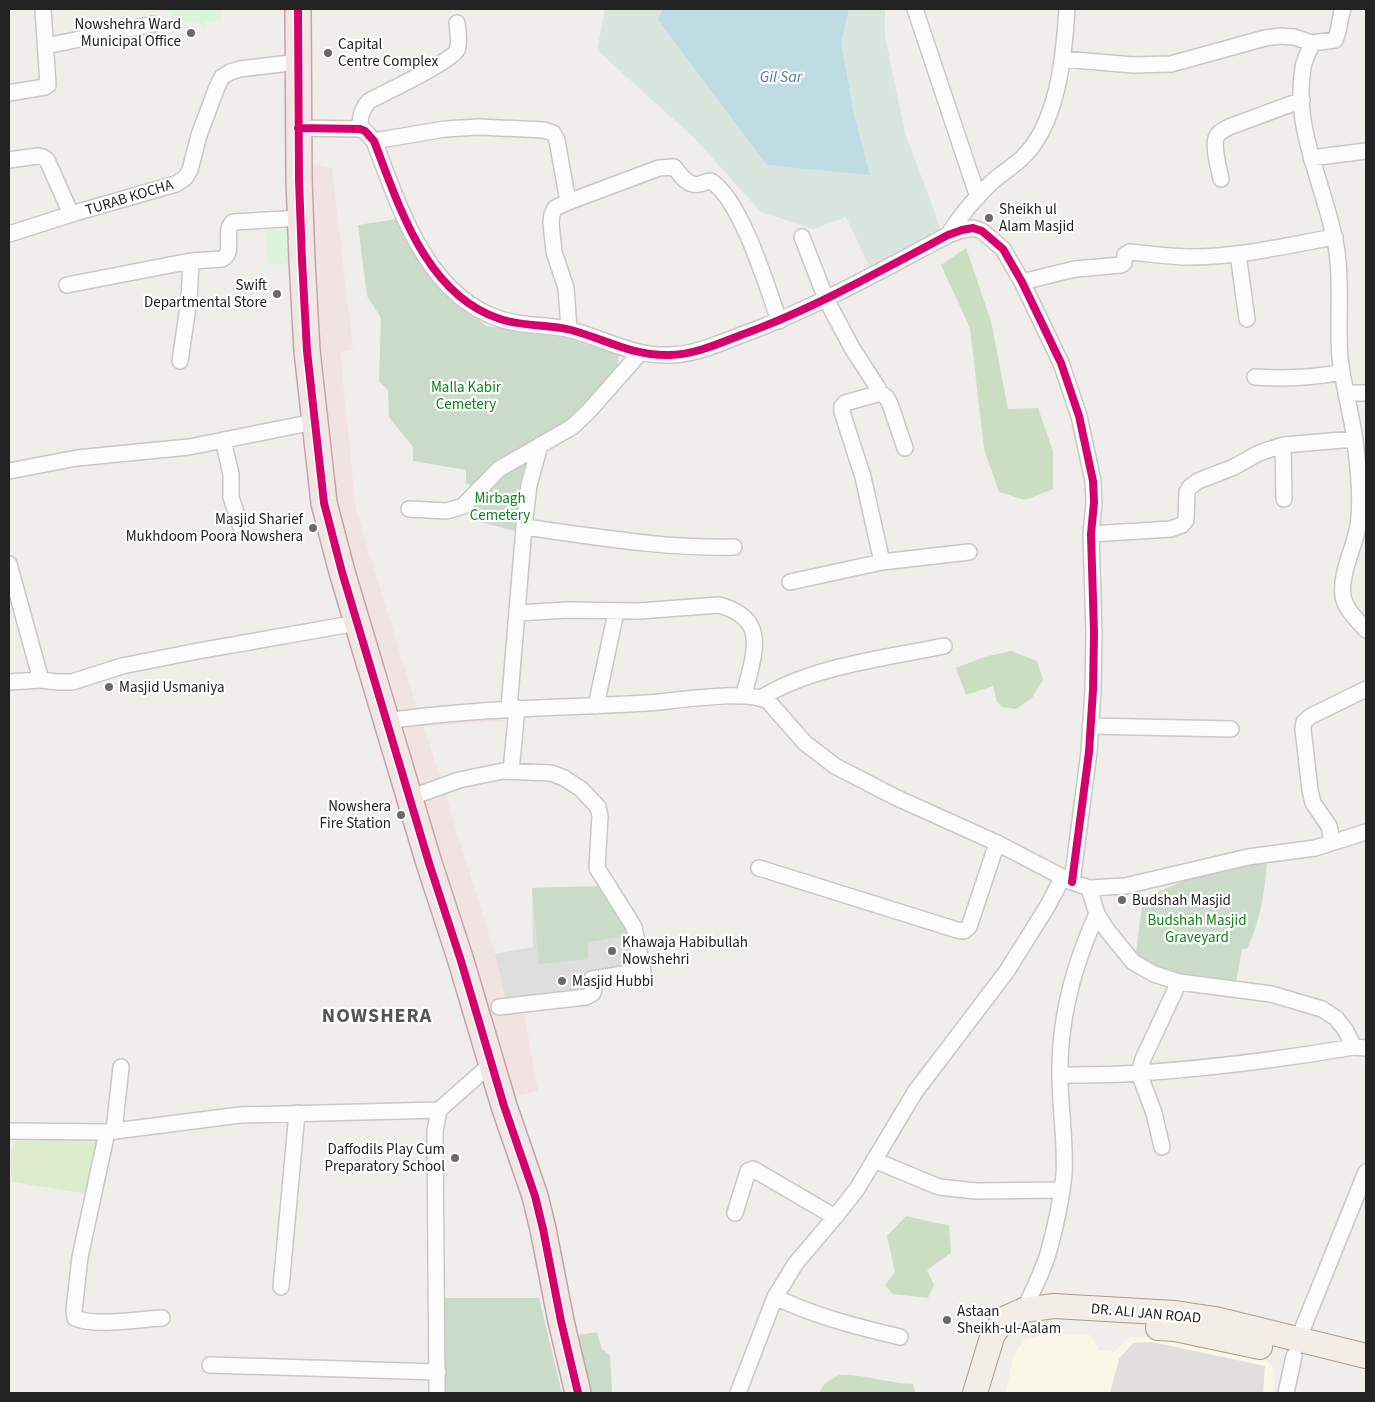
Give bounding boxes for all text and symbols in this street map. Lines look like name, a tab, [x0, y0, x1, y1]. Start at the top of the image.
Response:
place label: Nowshehra Ward Municipal Office	[74, 14, 181, 52]
marker: Nowshehra Ward Municipal Office	[185, 27, 197, 39]
place label: Capital Centre Complex	[338, 34, 438, 72]
marker: Capital Centre Complex	[322, 47, 334, 59]
water label: Gil Sar	[760, 66, 804, 88]
street label: TURAB KOCHA	[83, 174, 177, 221]
place label: Sheikh ul Alam Masjid	[999, 199, 1074, 237]
marker: Sheikh ul Alam Masjid	[983, 212, 995, 224]
place label: Swift Departmental Store	[144, 275, 267, 313]
marker: Swift Departmental Store	[271, 288, 283, 300]
park label: Malla Kabir Cemetery	[431, 377, 502, 415]
park label: Mirbagh Cemetery	[470, 488, 530, 526]
place label: Masjid Sharief Mukhdoom Poora Nowshera	[126, 509, 304, 547]
marker: Masjid Sharief Mukhdoom Poora Nowshera	[307, 522, 319, 534]
place label: Masjid Usmaniya	[119, 677, 225, 698]
marker: Masjid Usmaniya	[103, 681, 115, 693]
place label: Nowshera Fire Station	[320, 796, 391, 834]
marker: Nowshera Fire Station	[395, 809, 407, 821]
place label: Budshah Masjid	[1132, 890, 1231, 911]
marker: Budshah Masjid	[1116, 894, 1128, 906]
park label: Budshah Masjid Graveyard	[1148, 910, 1246, 948]
place label: Khawaja Habibullah Nowshehri	[622, 932, 748, 970]
marker: Khawaja Habibullah Nowshehri	[606, 945, 618, 957]
place label: Masjid Hubbi	[572, 971, 654, 992]
marker: Masjid Hubbi	[556, 975, 568, 987]
district label: NOWSHERA	[322, 1002, 432, 1030]
place label: Daffodils Play Cum Preparatory School	[324, 1139, 445, 1177]
marker: Daffodils Play Cum Preparatory School	[449, 1152, 461, 1164]
street label: DR. ALI JAN ROAD	[1090, 1298, 1202, 1329]
place label: Astaan Sheikh-ul-Aalam	[957, 1301, 1061, 1339]
marker: Astaan Sheikh-ul-Aalam	[941, 1314, 953, 1326]

